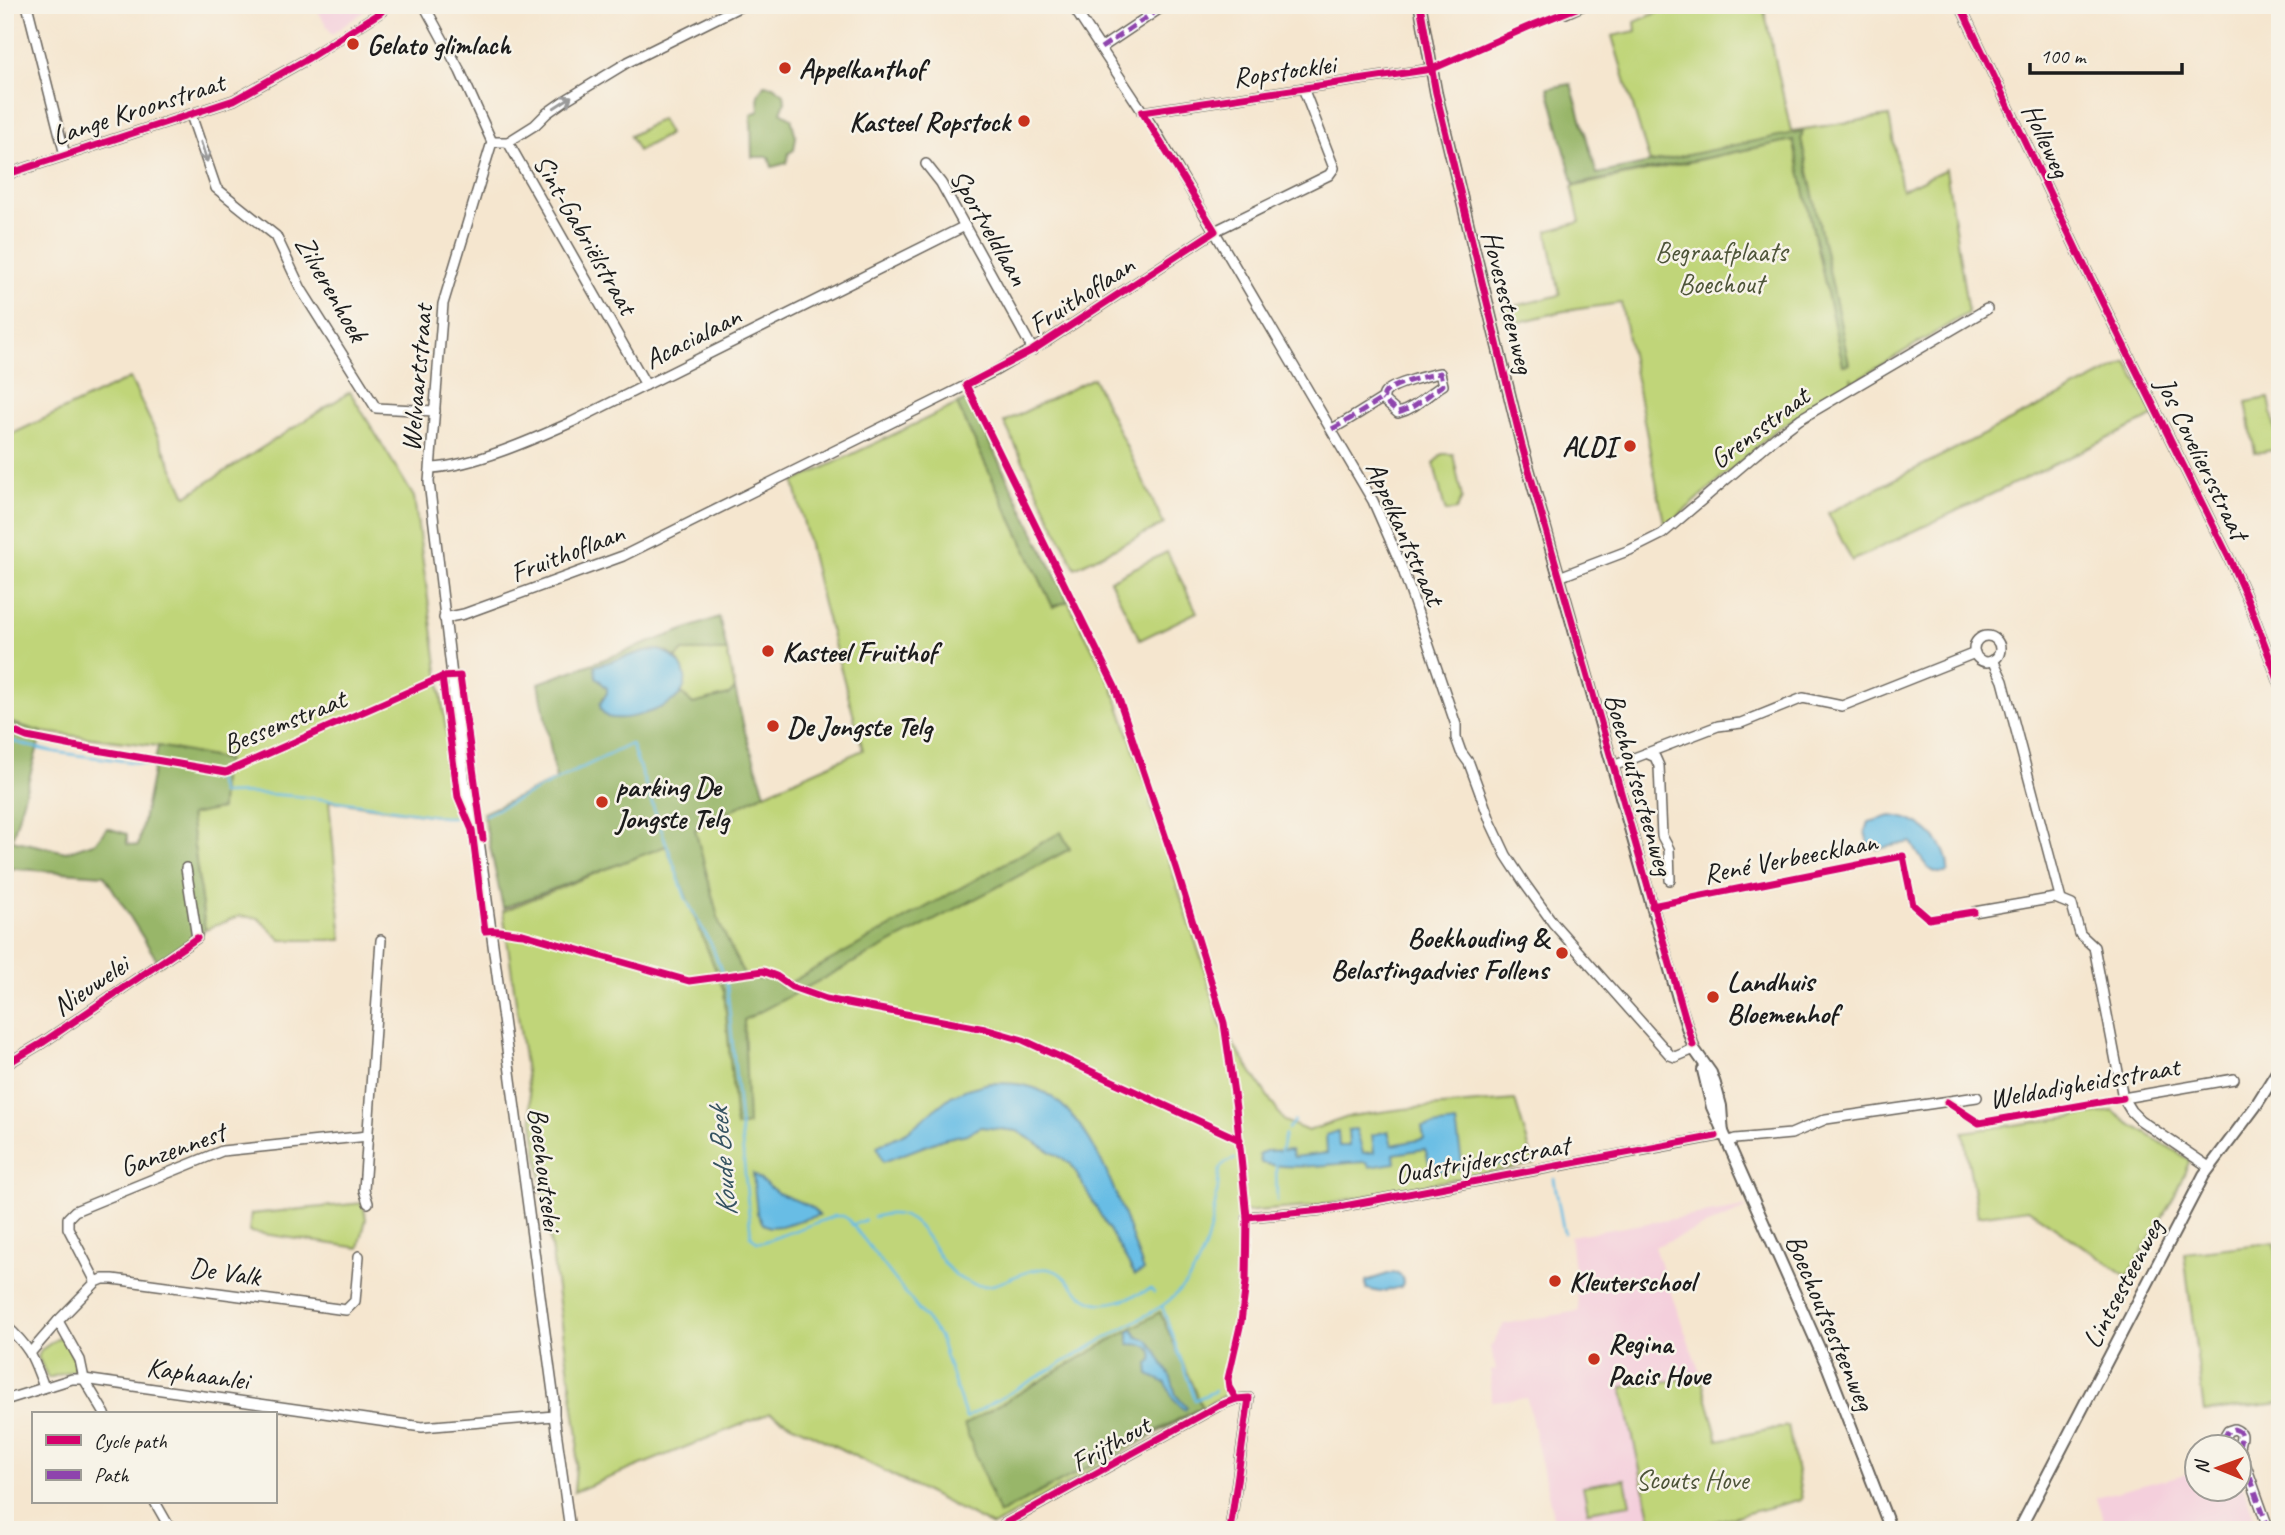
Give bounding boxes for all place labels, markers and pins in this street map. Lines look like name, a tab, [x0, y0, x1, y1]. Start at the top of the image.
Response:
place label: Gelato glimlach	[367, 27, 512, 62]
marker: Gelato glimlach	[345, 36, 361, 52]
place label: Appelkanthof	[799, 51, 931, 86]
marker: Appelkanthof	[777, 60, 793, 76]
place label: Kasteel Ropstock	[849, 104, 1013, 139]
marker: Kasteel Ropstock	[1016, 113, 1032, 129]
place label: ALDI	[1562, 429, 1622, 464]
marker: ALDI	[1622, 438, 1638, 454]
place label: Kasteel Fruithof	[782, 634, 943, 669]
marker: Kasteel Fruithof	[760, 643, 776, 659]
place label: De Jongste Telg	[787, 709, 935, 744]
marker: De Jongste Telg	[765, 718, 781, 734]
place label: parking De Jongste Telg	[614, 769, 731, 836]
marker: parking De Jongste Telg	[594, 794, 610, 810]
place label: Boekhouding & Belastingadvies Follens	[1331, 920, 1551, 987]
marker: Boekhouding & Belastingadvies Follens	[1554, 945, 1570, 961]
place label: Landhuis Bloemenhof	[1727, 964, 1844, 1031]
marker: Landhuis Bloemenhof	[1705, 989, 1721, 1005]
place label: Kleuterschool	[1569, 1264, 1701, 1299]
marker: Kleuterschool	[1547, 1273, 1563, 1289]
place label: Regina Pacis Hove	[1608, 1326, 1712, 1393]
marker: Regina Pacis Hove	[1586, 1351, 1602, 1367]

